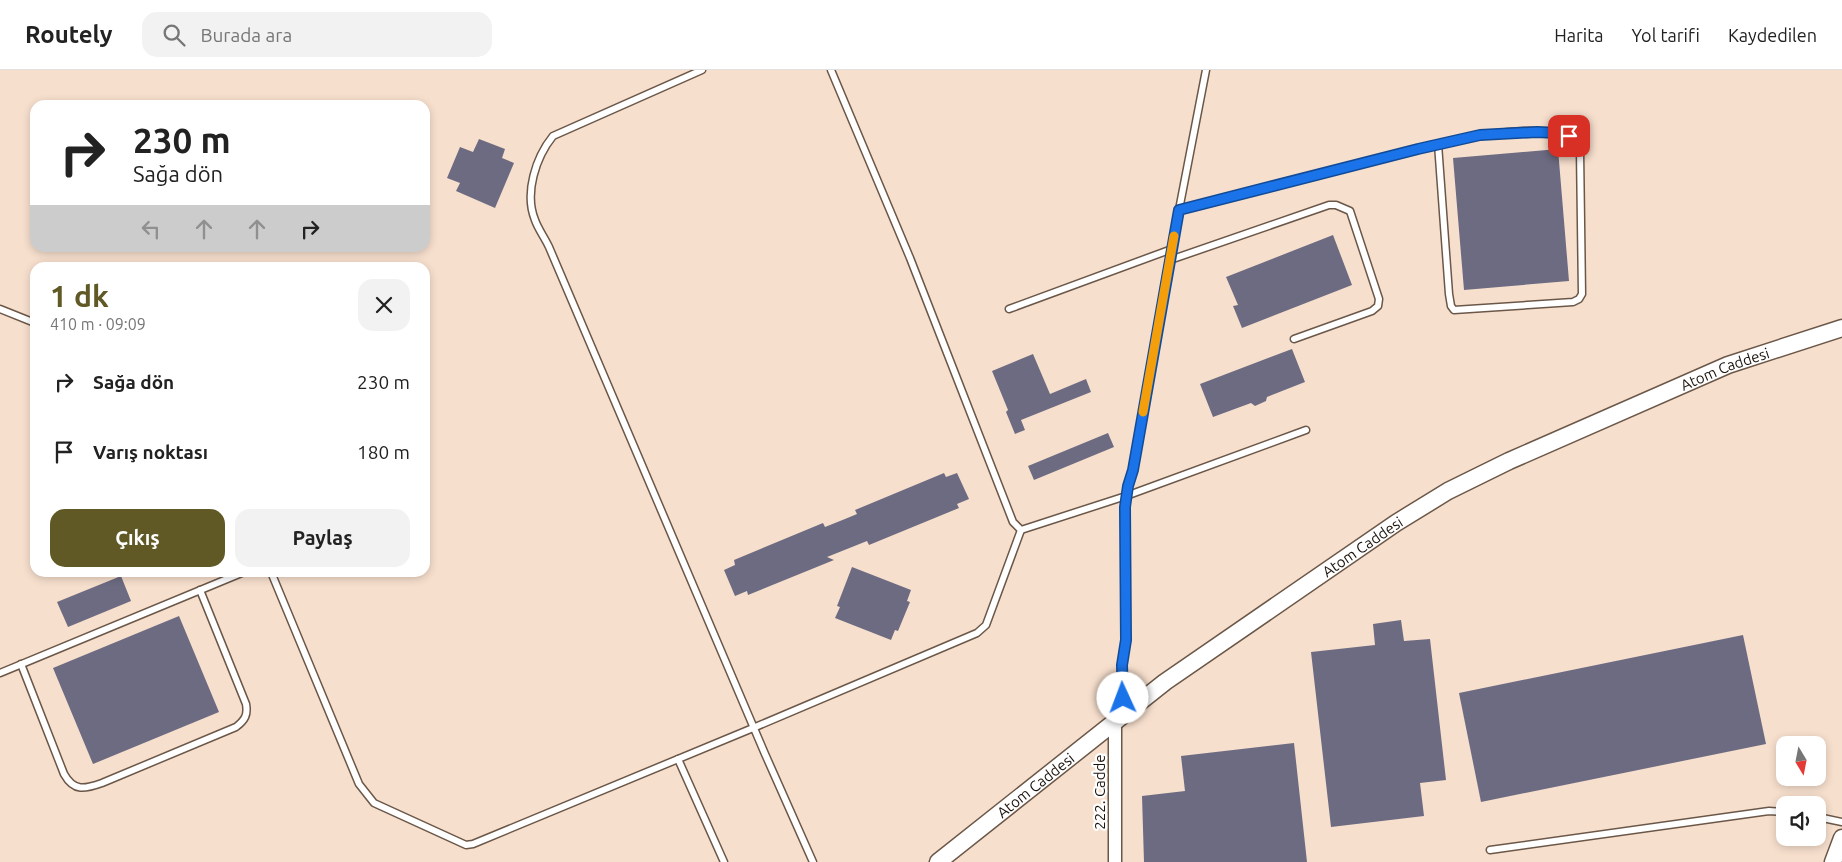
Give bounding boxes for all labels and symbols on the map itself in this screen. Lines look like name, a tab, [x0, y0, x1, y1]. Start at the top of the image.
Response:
pin	[1548, 115, 1590, 157]
street label: Atom Caddesi	[1678, 344, 1771, 393]
street label: Atom Caddesi	[1319, 513, 1405, 580]
position arrow	[1096, 671, 1148, 723]
north arrow	[1776, 736, 1826, 786]
street label: Atom Caddesi	[993, 749, 1077, 821]
street label: 222. Cadde	[1091, 754, 1108, 830]

